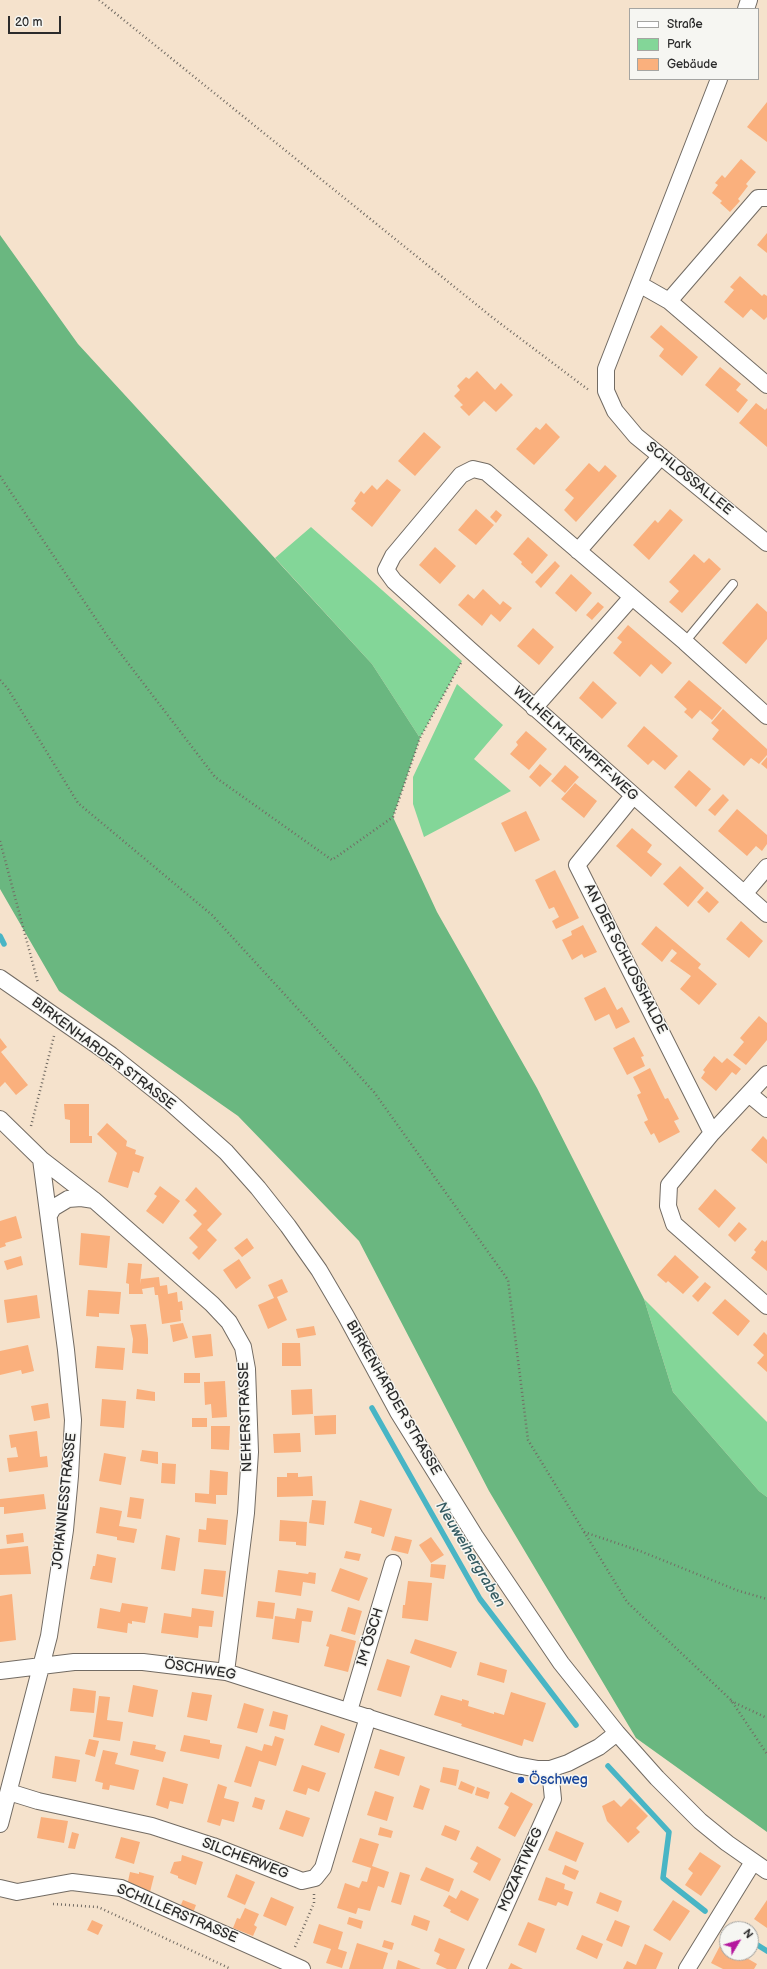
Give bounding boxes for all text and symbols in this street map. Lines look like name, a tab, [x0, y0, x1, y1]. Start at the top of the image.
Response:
scale bar	[10, 8, 63, 34]
legend	[629, 8, 759, 80]
text: 20 m	[15, 15, 42, 30]
text: Straße	[667, 17, 703, 32]
text: Park	[667, 37, 691, 52]
text: Gebäude	[667, 57, 717, 72]
street label: SCHLOSSALLEE	[642, 439, 736, 519]
street label: WILHELM-KEMPFF-WEG	[509, 683, 641, 805]
street label: AN DER SCHLOSSHALDE	[580, 881, 670, 1037]
street label: BIRKENHARDER STRASSE	[28, 994, 178, 1114]
street label: BIRKENHARDER STRASSE	[342, 1318, 444, 1478]
street label: NEHERSTRASSE	[236, 1362, 256, 1472]
street label: JOHANNESSTRASSE	[49, 1432, 81, 1570]
water label: Neuweihergraben	[431, 1499, 509, 1611]
street label: IM ÖSCH	[354, 1606, 388, 1668]
street label: ÖSCHWEG	[163, 1656, 237, 1684]
place label: Öschweg	[529, 1772, 588, 1788]
marker: Öschweg	[516, 1775, 526, 1785]
street label: MOZARTWEG	[495, 1825, 547, 1915]
street label: SILCHERWEG	[199, 1835, 291, 1883]
street label: SCHILLERSTRASSE	[114, 1881, 240, 1947]
north arrow	[719, 1921, 759, 1961]
text: N	[740, 1927, 756, 1941]

